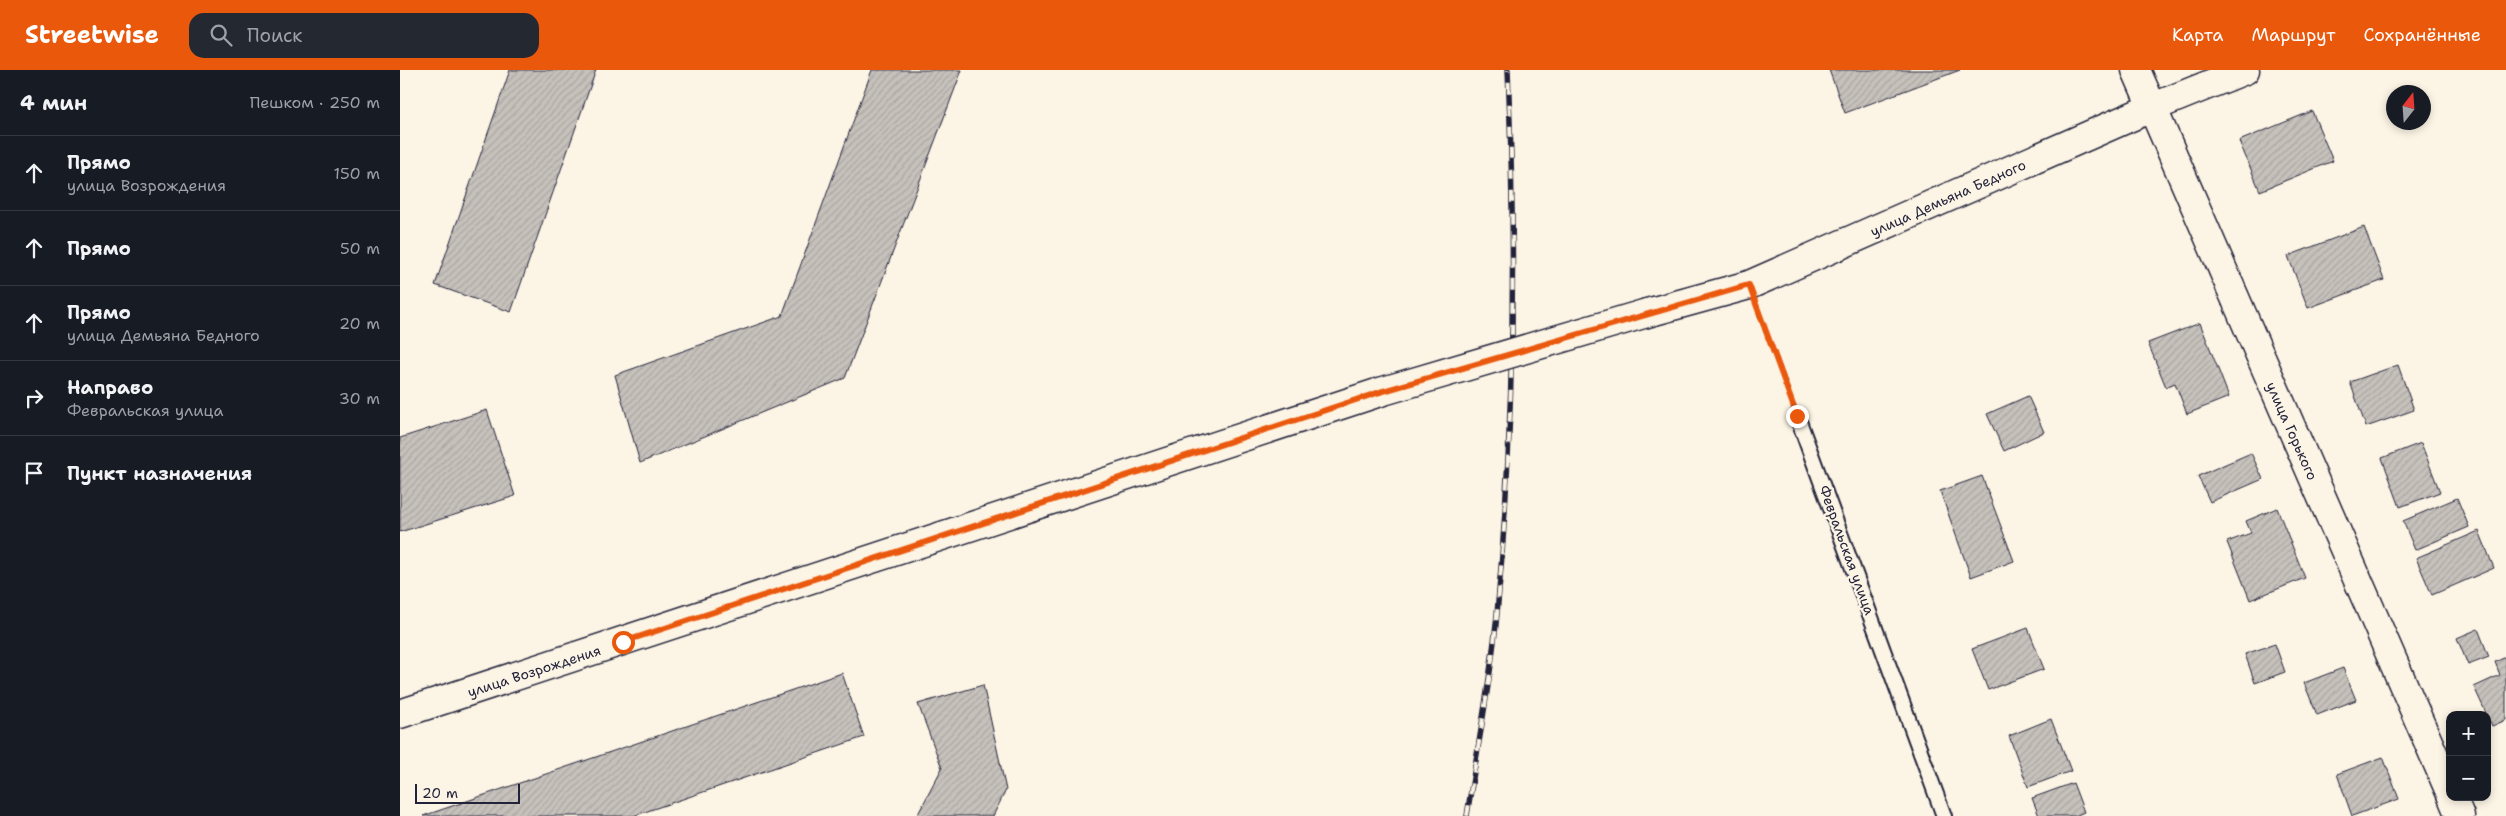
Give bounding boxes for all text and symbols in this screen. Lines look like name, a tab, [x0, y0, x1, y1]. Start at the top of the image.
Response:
search box	[189, 13, 539, 58]
text: Streetwise	[25, 19, 159, 51]
icon: search	[207, 21, 235, 49]
text: Поиск	[247, 23, 302, 48]
text: Карта	[2172, 23, 2223, 47]
text: Маршрут	[2251, 23, 2335, 47]
text: Сохранённые	[2363, 23, 2481, 47]
north arrow	[2386, 85, 2431, 130]
text: 4 мин	[20, 89, 87, 117]
text: Пешком · 250 m	[250, 92, 380, 113]
text: Прямо	[67, 150, 131, 175]
street label: улица Демьяна Бедного	[1867, 155, 2029, 241]
icon: ahead	[20, 159, 48, 187]
text: 150 m	[333, 163, 380, 184]
text: улица Возрождения	[67, 175, 226, 196]
icon: ahead	[20, 234, 48, 262]
text: Прямо	[67, 236, 131, 261]
text: 50 m	[340, 238, 380, 259]
text: Прямо	[67, 300, 131, 325]
icon: ahead	[20, 309, 48, 337]
text: 20 m	[339, 313, 380, 334]
text: улица Демьяна Бедного	[67, 325, 260, 346]
text: Направо	[67, 375, 153, 400]
street label: улица Горького	[2262, 379, 2322, 483]
icon: right	[20, 384, 48, 412]
text: 30 m	[339, 388, 380, 409]
text: Февральская улица	[67, 400, 223, 421]
route end	[1786, 405, 1809, 428]
icon: arrive	[20, 459, 48, 487]
text: Пункт назначения	[67, 461, 252, 486]
street label: Февральская улица	[1815, 483, 1879, 618]
route start	[612, 631, 635, 654]
street label: улица Возрождения	[465, 641, 603, 701]
map controls	[2446, 711, 2491, 801]
button: +	[2446, 711, 2491, 756]
button: −	[2446, 756, 2491, 801]
scale bar	[415, 781, 520, 804]
text: 20 m	[422, 784, 458, 802]

